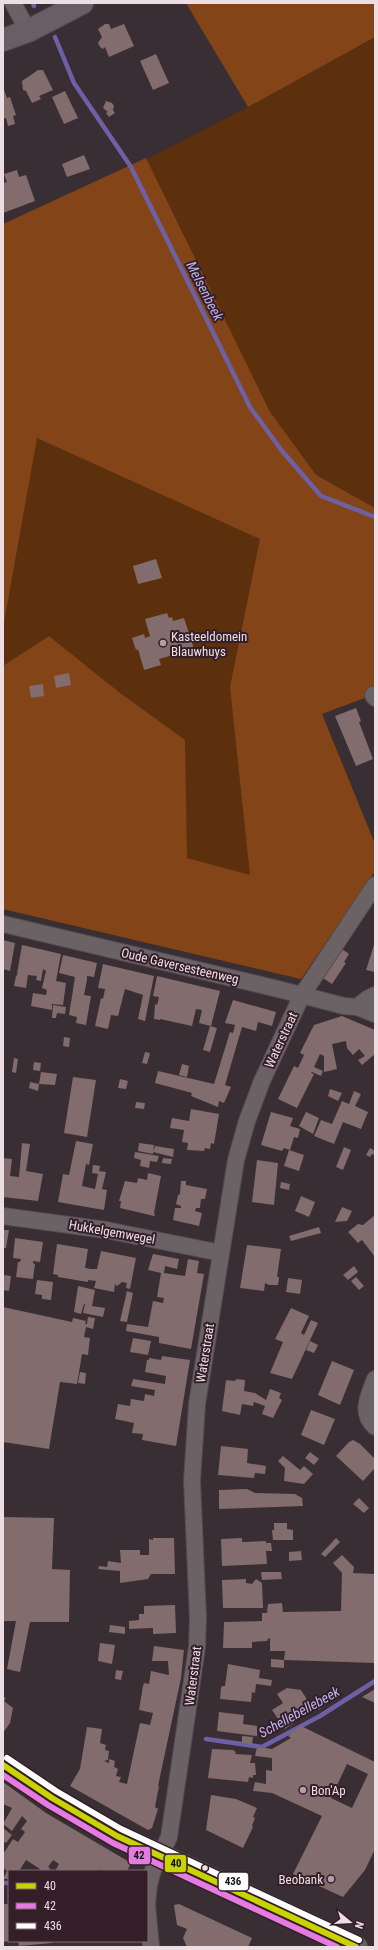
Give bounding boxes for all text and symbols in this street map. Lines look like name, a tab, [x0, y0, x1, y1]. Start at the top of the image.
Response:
water label: Melsenbeek	[183, 259, 227, 324]
place label: Kasteeldomein Blauwhuys	[171, 629, 247, 659]
marker: Kasteeldomein Blauwhuys	[158, 638, 168, 648]
street label: Oude Gaversesteenweg	[120, 945, 240, 987]
street label: Waterstraat	[262, 1010, 300, 1070]
street label: Hukkelgemwegel	[68, 1217, 156, 1247]
street label: Waterstraat	[193, 1322, 217, 1384]
street label: Waterstraat	[182, 1645, 204, 1706]
water label: Schellebellebeek	[256, 1683, 343, 1741]
place label: Bon'Ap	[311, 1783, 346, 1798]
marker: Bon'Ap	[298, 1785, 308, 1795]
line badge: 42	[128, 1846, 151, 1865]
text: 42	[133, 1849, 145, 1862]
line badge: 40	[164, 1854, 187, 1873]
text: 40	[170, 1857, 182, 1870]
unlabelled marker	[200, 1863, 210, 1873]
legend	[8, 1870, 148, 1942]
line badge: 436	[218, 1872, 249, 1891]
place label: Beobank	[278, 1872, 323, 1887]
marker: Beobank	[326, 1874, 336, 1884]
text: 436	[225, 1875, 242, 1888]
text: 40	[44, 1879, 56, 1893]
text: 42	[44, 1899, 56, 1913]
north arrow	[330, 1902, 370, 1942]
text: 436	[44, 1919, 62, 1933]
text: N	[352, 1920, 366, 1930]

